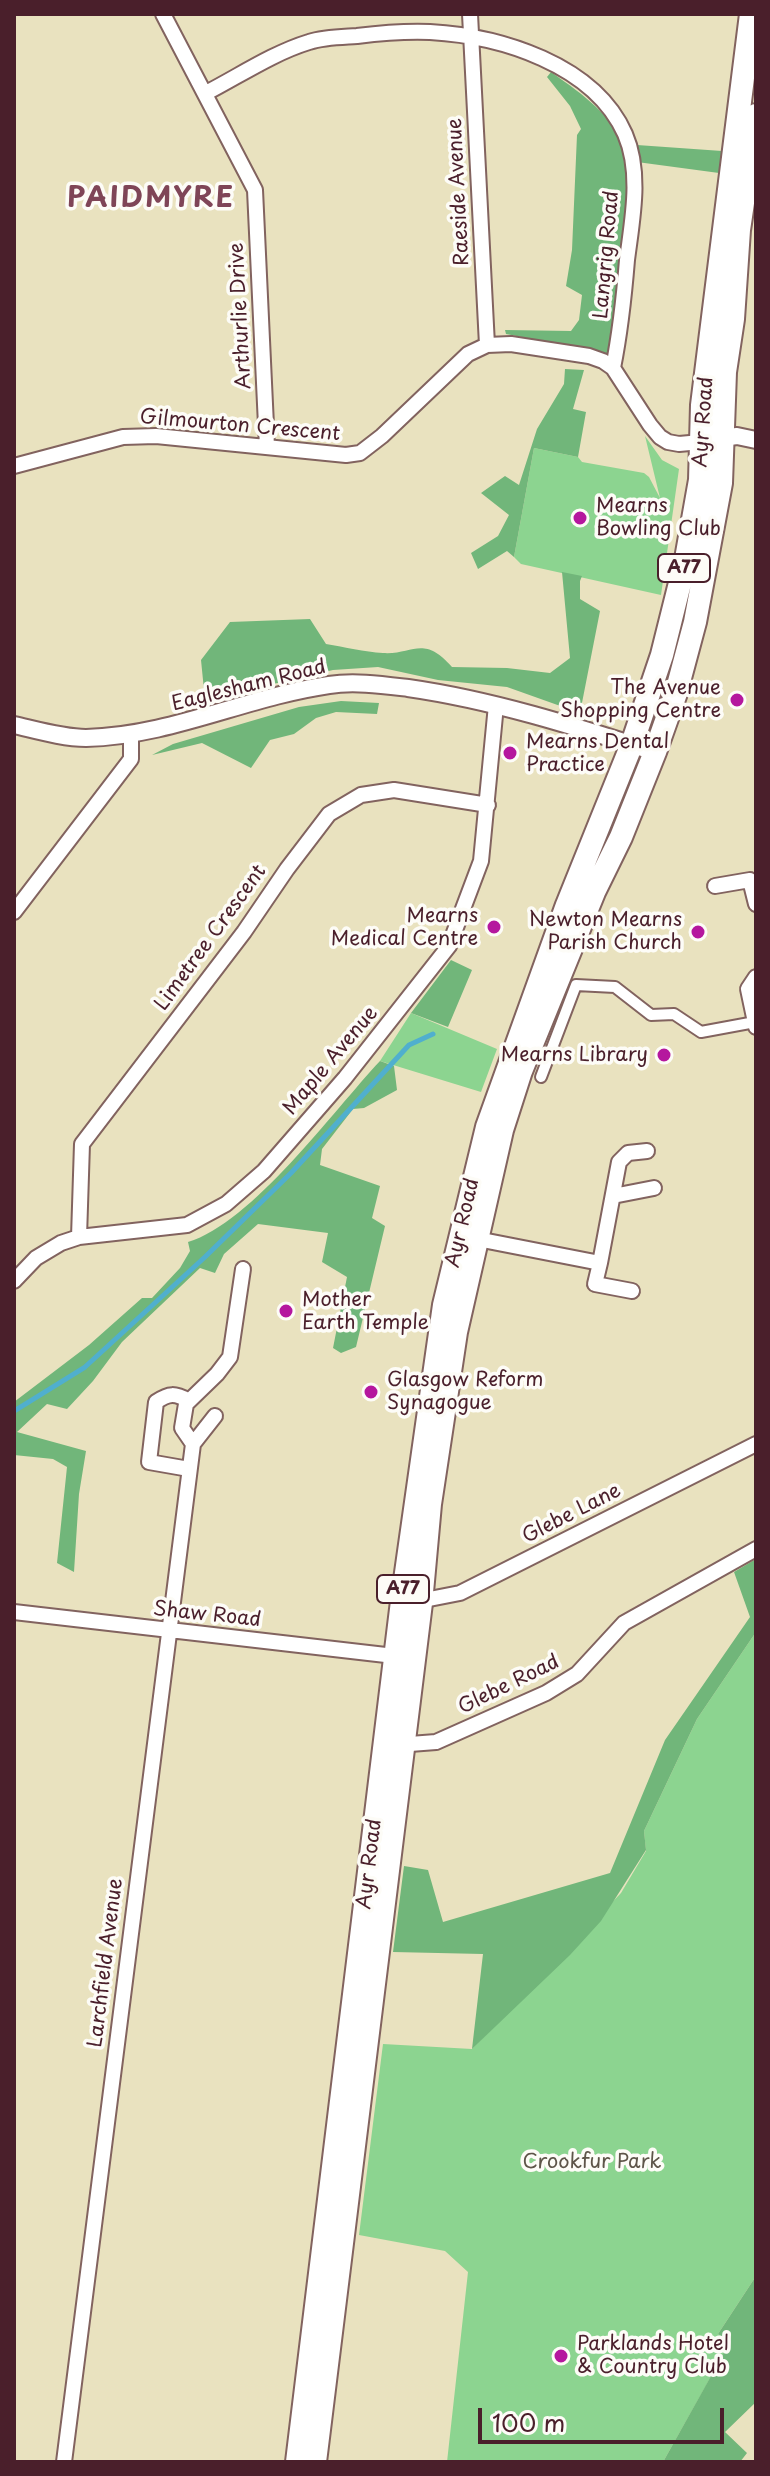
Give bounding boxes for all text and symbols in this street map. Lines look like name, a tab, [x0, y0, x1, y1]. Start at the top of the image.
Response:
street label: Raeside Avenue	[443, 117, 475, 267]
district label: PAIDMYRE	[68, 182, 234, 216]
street label: Langrig Road	[589, 190, 625, 320]
street label: Arthurlie Drive	[225, 242, 257, 390]
street label: Ayr Road	[689, 376, 719, 468]
street label: Gilmourton Crescent	[139, 405, 341, 447]
place label: Mearns Bowling Club	[596, 494, 721, 541]
marker: Mearns Bowling Club	[571, 509, 589, 527]
road number: A77	[658, 554, 710, 582]
street label: Eaglesham Road	[169, 655, 329, 717]
place label: The Avenue Shopping Centre	[560, 676, 721, 723]
marker: The Avenue Shopping Centre	[728, 691, 746, 709]
place label: Mearns Dental Practice	[526, 730, 669, 777]
marker: Mearns Dental Practice	[501, 744, 519, 762]
street label: Limetree Crescent	[150, 860, 272, 1016]
place label: Mearns Medical Centre	[331, 904, 478, 951]
place label: Newton Mearns Parish Church	[529, 908, 682, 955]
marker: Mearns Medical Centre	[485, 918, 503, 936]
marker: Newton Mearns Parish Church	[689, 923, 707, 941]
street label: Maple Avenue	[279, 1002, 383, 1120]
place label: Mearns Library	[501, 1043, 648, 1067]
marker: Mearns Library	[655, 1046, 673, 1064]
street label: Ayr Road	[441, 1176, 485, 1270]
place label: Mother Earth Temple	[302, 1288, 429, 1335]
marker: Mother Earth Temple	[277, 1302, 295, 1320]
place label: Glasgow Reform Synagogue	[387, 1368, 544, 1415]
marker: Glasgow Reform Synagogue	[362, 1383, 380, 1401]
street label: Glebe Lane	[519, 1479, 625, 1549]
road number: A77	[377, 1575, 429, 1603]
street label: Shaw Road	[152, 1597, 262, 1633]
street label: Glebe Road	[455, 1650, 563, 1720]
street label: Ayr Road	[353, 1817, 387, 1911]
street label: Larchfield Avenue	[84, 1877, 128, 2049]
park label: Crookfur Park	[522, 2150, 662, 2174]
place label: Parklands Hotel & Country Club	[577, 2332, 729, 2379]
marker: Parklands Hotel & Country Club	[552, 2347, 570, 2365]
scale bar	[482, 2392, 728, 2442]
text: 100 m	[492, 2404, 565, 2440]

